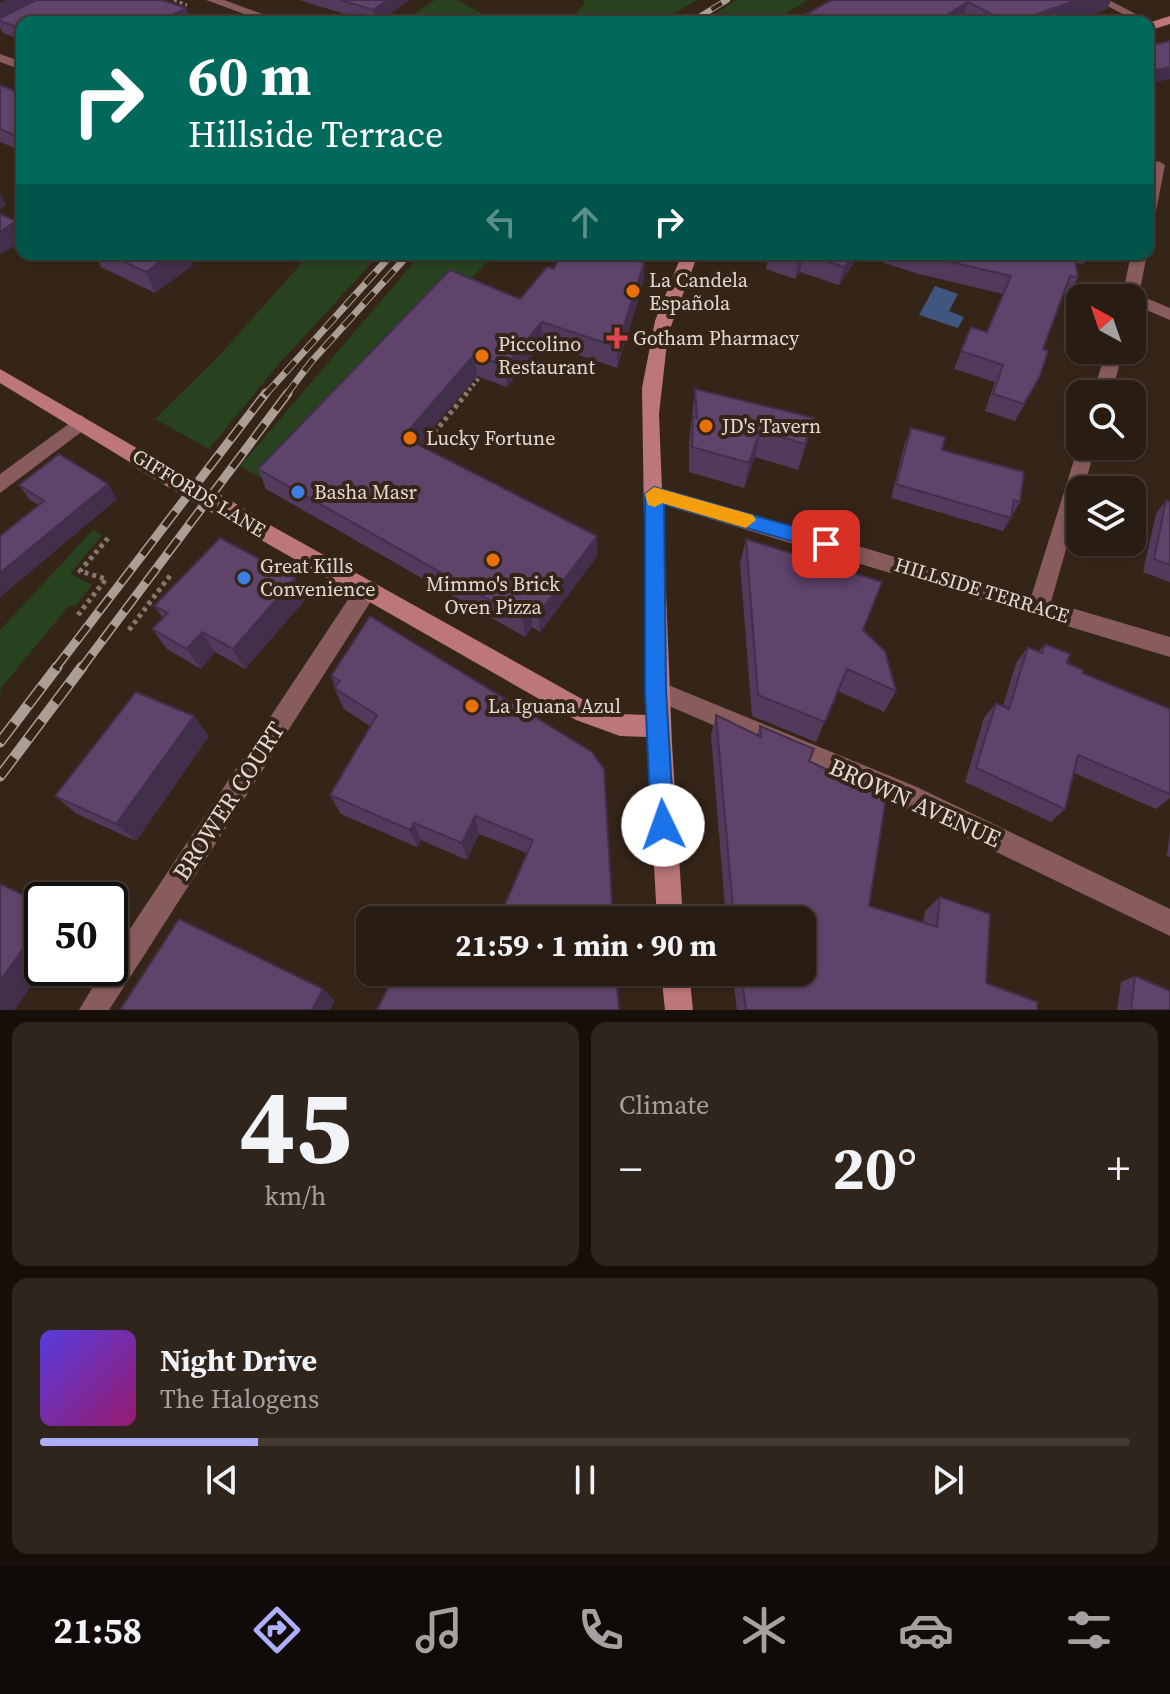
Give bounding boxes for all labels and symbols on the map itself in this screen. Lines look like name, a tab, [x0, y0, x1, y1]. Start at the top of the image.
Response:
place label: La Candela Española	[649, 266, 749, 317]
marker: La Candela Española	[624, 282, 642, 300]
north arrow	[1066, 284, 1146, 364]
place label: Gotham Pharmacy	[633, 324, 800, 352]
marker: Gotham Pharmacy	[608, 329, 626, 347]
place label: Piccolino Restaurant	[498, 330, 595, 381]
marker: Piccolino Restaurant	[473, 347, 491, 365]
place label: JD's Tavern	[721, 412, 821, 440]
marker: JD's Tavern	[697, 417, 715, 435]
place label: Lucky Fortune	[426, 424, 555, 452]
marker: Lucky Fortune	[401, 429, 419, 447]
street label: GIFFORDS LANE	[127, 442, 271, 544]
place label: Basha Masr	[314, 478, 418, 506]
marker: Basha Masr	[289, 483, 307, 501]
pin	[792, 510, 860, 578]
street label: HILLSIDE TERRACE	[891, 550, 1073, 630]
marker: Mimmo's Brick Oven Pizza	[484, 551, 502, 569]
place label: Great Kills Convenience	[260, 552, 375, 603]
marker: Great Kills Convenience	[235, 569, 253, 587]
place label: Mimmo's Brick Oven Pizza	[426, 570, 560, 621]
place label: La Iguana Azul	[488, 692, 621, 720]
marker: La Iguana Azul	[463, 697, 481, 715]
street label: BROWER COURT	[165, 715, 292, 886]
street label: BROWN AVENUE	[824, 750, 1006, 855]
position arrow	[621, 783, 705, 867]
speed limit sign: 50	[24, 882, 128, 986]

